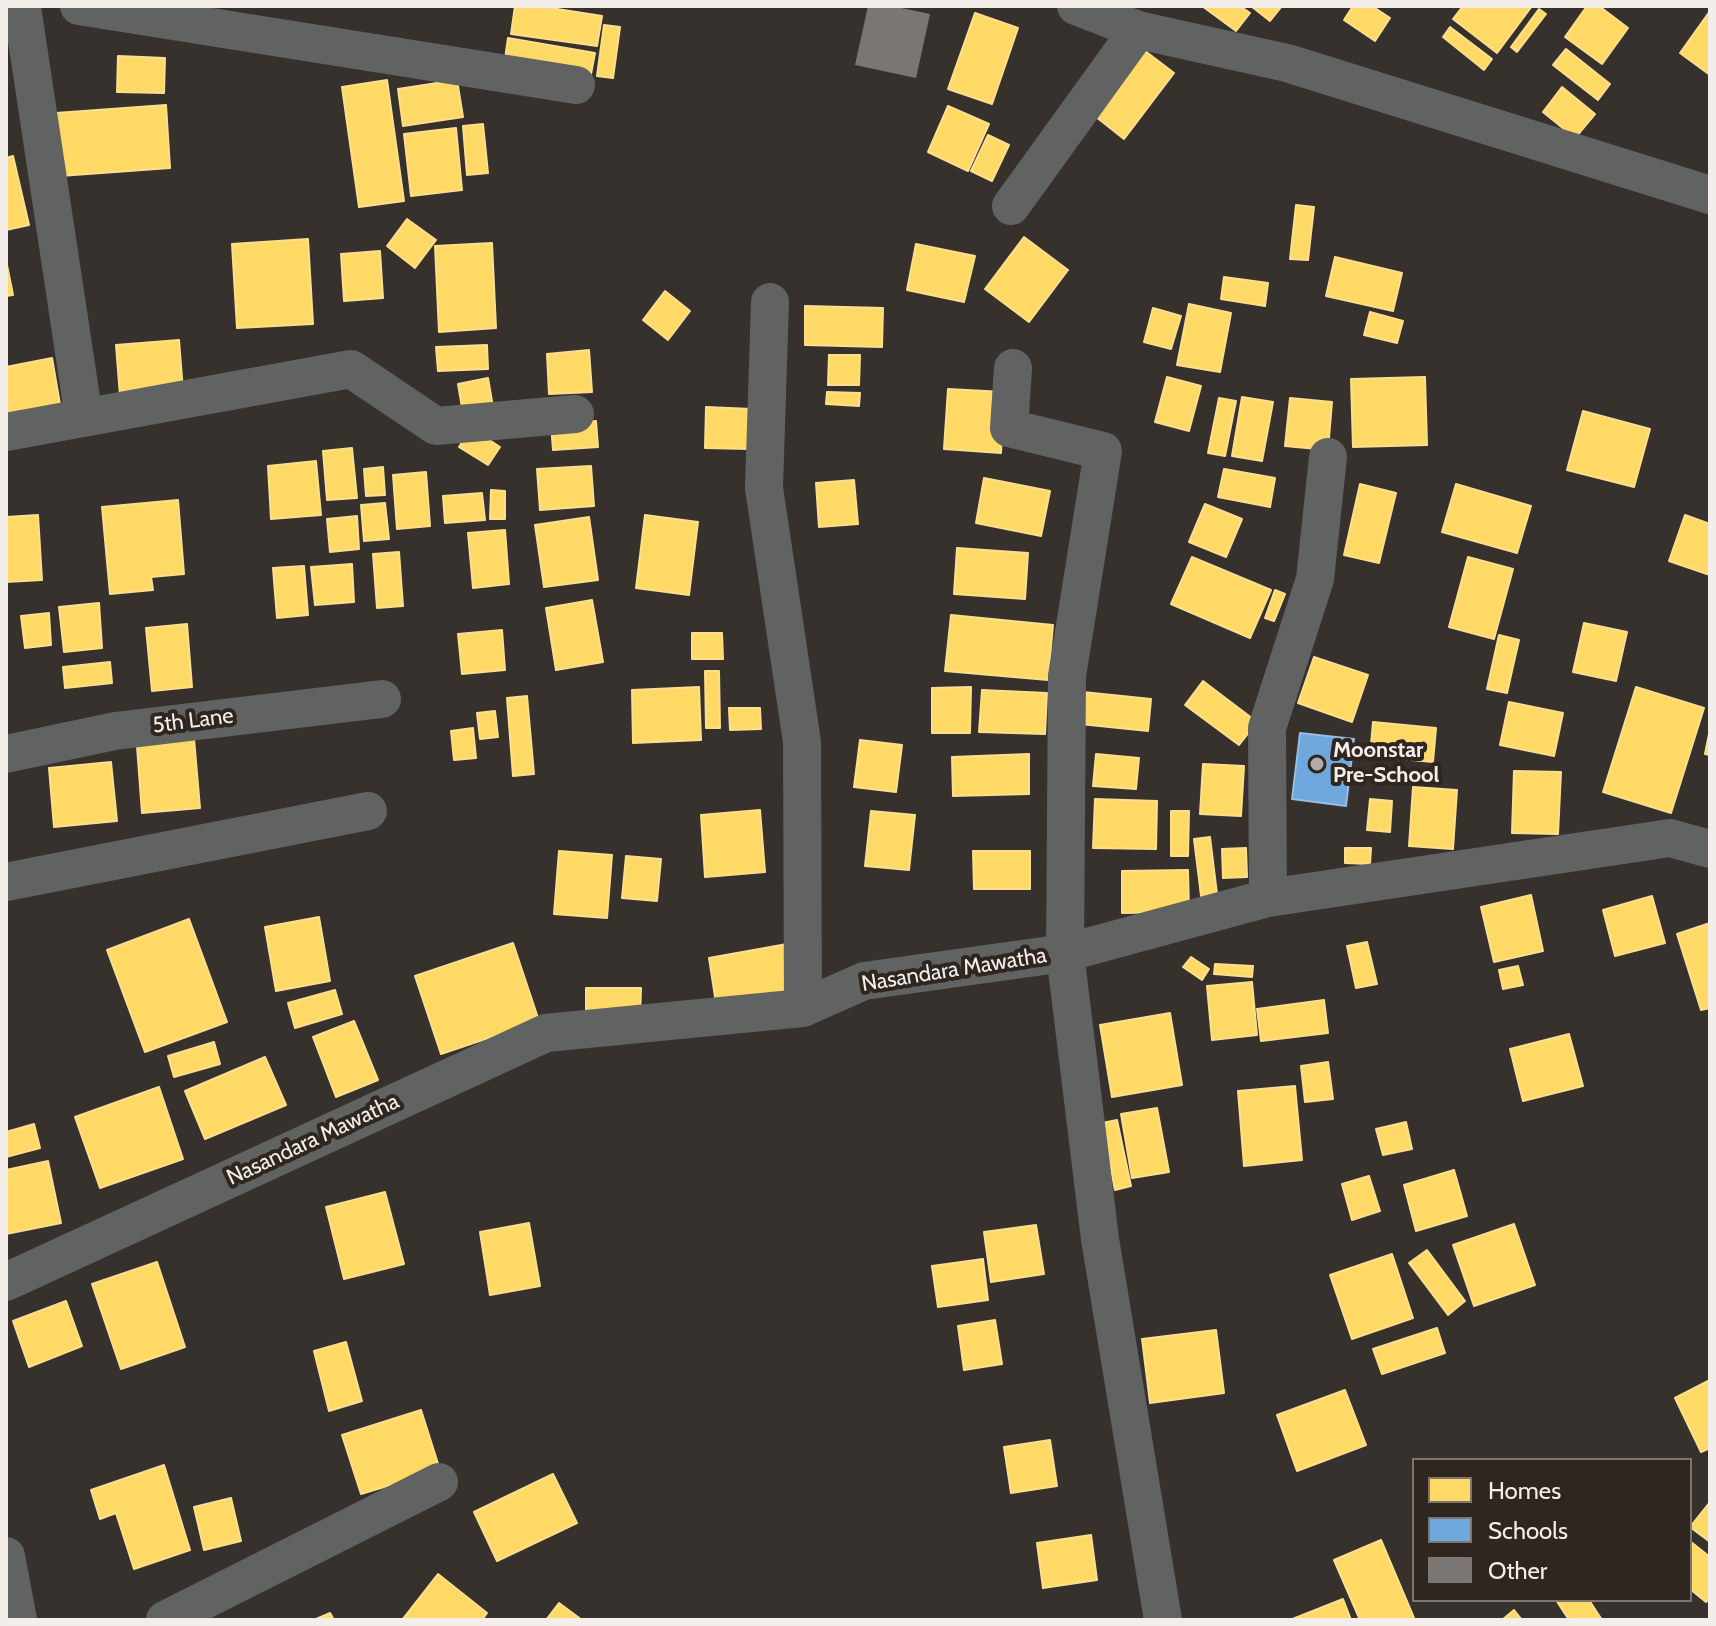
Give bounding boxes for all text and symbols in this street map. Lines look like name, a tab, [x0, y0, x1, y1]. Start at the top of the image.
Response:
street label: 5th Lane	[151, 703, 235, 739]
place label: Moonstar Pre-School	[1333, 738, 1439, 790]
marker: Moonstar Pre-School	[1308, 755, 1326, 773]
street label: Nasandara Mawatha	[860, 942, 1048, 998]
street label: Nasandara Mawatha	[223, 1089, 403, 1191]
legend	[1412, 1458, 1692, 1602]
text: Homes	[1488, 1476, 1561, 1505]
text: Schools	[1488, 1516, 1568, 1545]
text: Other	[1488, 1556, 1547, 1585]

